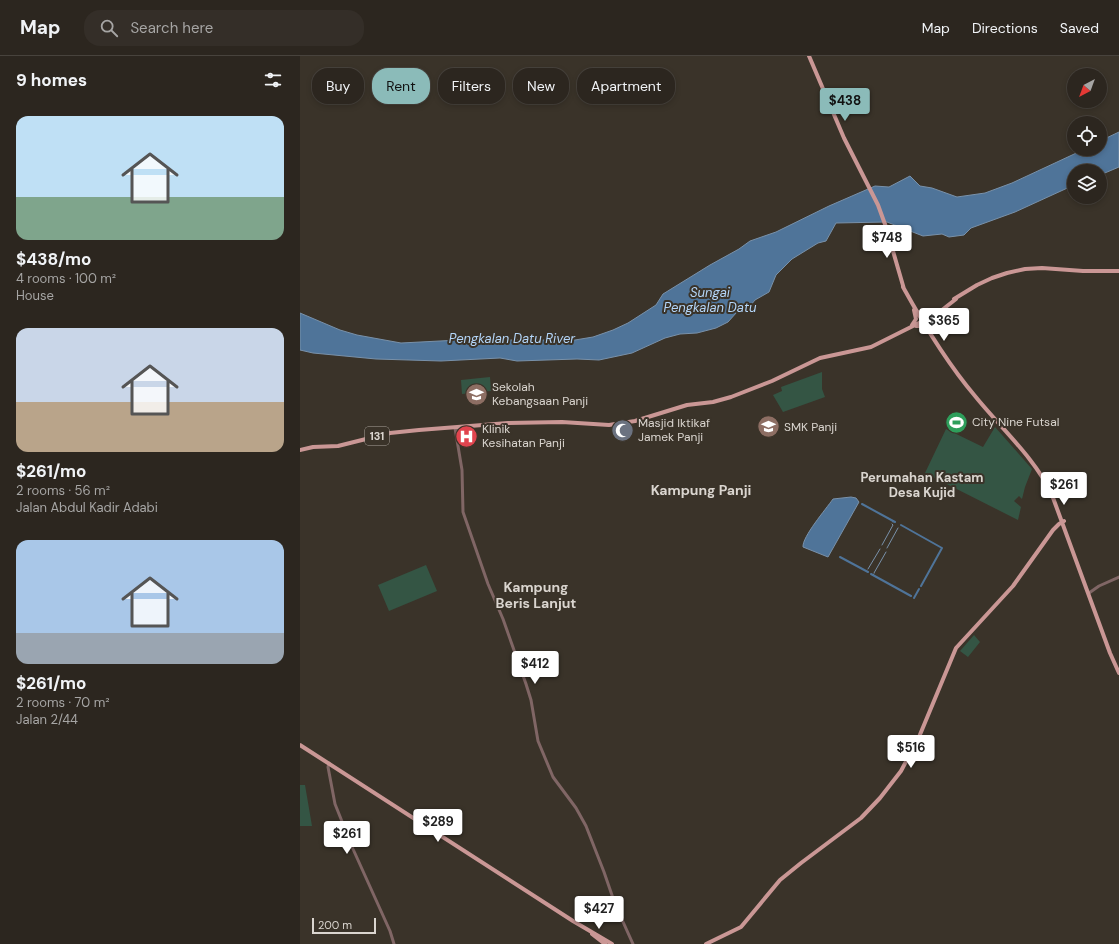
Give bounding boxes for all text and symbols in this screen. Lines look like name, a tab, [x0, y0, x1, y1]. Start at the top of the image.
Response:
search box	[84, 10, 364, 46]
text: Map	[20, 15, 60, 40]
icon: search	[98, 17, 120, 39]
text: Search here	[130, 18, 213, 38]
text: Map	[922, 19, 950, 37]
text: Directions	[972, 19, 1038, 37]
text: Saved	[1060, 19, 1099, 37]
chip: Buy	[312, 68, 364, 104]
chip: Rent	[372, 68, 430, 104]
chip: Filters	[438, 68, 505, 104]
chip: New	[513, 68, 569, 104]
chip: Apartment	[577, 68, 675, 104]
north arrow	[1067, 68, 1107, 108]
map controls	[1067, 68, 1107, 204]
text: 9 homes	[16, 69, 87, 91]
icon: filters	[262, 69, 284, 91]
pin: $438	[821, 88, 869, 122]
text: $438	[829, 92, 861, 109]
button: locate	[1067, 116, 1107, 156]
icon: home	[114, 142, 186, 214]
button: layers	[1067, 164, 1107, 204]
pin: $748	[863, 225, 911, 259]
text: $748	[872, 229, 902, 246]
text: $438/mo	[16, 248, 91, 270]
text: 4 rooms · 100 m²	[16, 270, 116, 287]
water label: Sungai Pengkalan Datu	[664, 284, 757, 316]
text: House	[16, 287, 54, 304]
pin: $365	[920, 308, 968, 342]
text: $365	[928, 312, 960, 329]
water label: Pengkalan Datu River	[449, 330, 576, 347]
icon: home	[114, 354, 186, 426]
place label: Sekolah Kebangsaan Panji	[492, 379, 588, 409]
school or university icon: Sekolah Kebangsaan Panji	[463, 381, 489, 407]
sports icon: City Nine Futsal	[943, 409, 969, 435]
school or university icon: SMK Panji	[755, 414, 781, 440]
place label: City Nine Futsal	[972, 414, 1059, 430]
place label: Masjid Iktikaf Jamek Panji	[638, 415, 710, 445]
mosque icon: Masjid Iktikaf Jamek Panji	[610, 417, 636, 443]
place label: SMK Panji	[784, 419, 837, 435]
place label: Klinik Kesihatan Panji	[482, 421, 565, 451]
hospital icon: Klinik Kesihatan Panji	[453, 423, 479, 449]
road number: 131	[365, 427, 389, 445]
text: $261/mo	[16, 460, 86, 482]
district label: Perumahan Kastam Desa Kujid	[860, 469, 984, 501]
pin: $261	[1040, 472, 1088, 506]
text: $261	[1050, 476, 1078, 493]
district label: Kampung Panji	[651, 481, 752, 499]
text: 2 rooms · 56 m²	[16, 482, 110, 499]
text: Jalan Abdul Kadir Adabi	[16, 499, 158, 516]
icon: home	[114, 566, 186, 638]
district label: Kampung Beris Lanjut	[496, 578, 576, 612]
pin: $412	[511, 651, 559, 685]
text: $412	[521, 655, 549, 672]
text: $261/mo	[16, 672, 86, 694]
text: 2 rooms · 70 m²	[16, 694, 110, 711]
text: Jalan 2/44	[16, 711, 78, 728]
pin: $516	[887, 735, 935, 769]
text: $516	[897, 739, 925, 756]
pin: $289	[414, 809, 462, 843]
text: $289	[422, 813, 454, 830]
pin: $261	[323, 821, 371, 855]
text: $261	[333, 825, 361, 842]
pin: $427	[575, 896, 623, 930]
text: $427	[584, 900, 614, 917]
scale bar	[312, 916, 376, 935]
text: 200 m	[318, 918, 352, 932]

